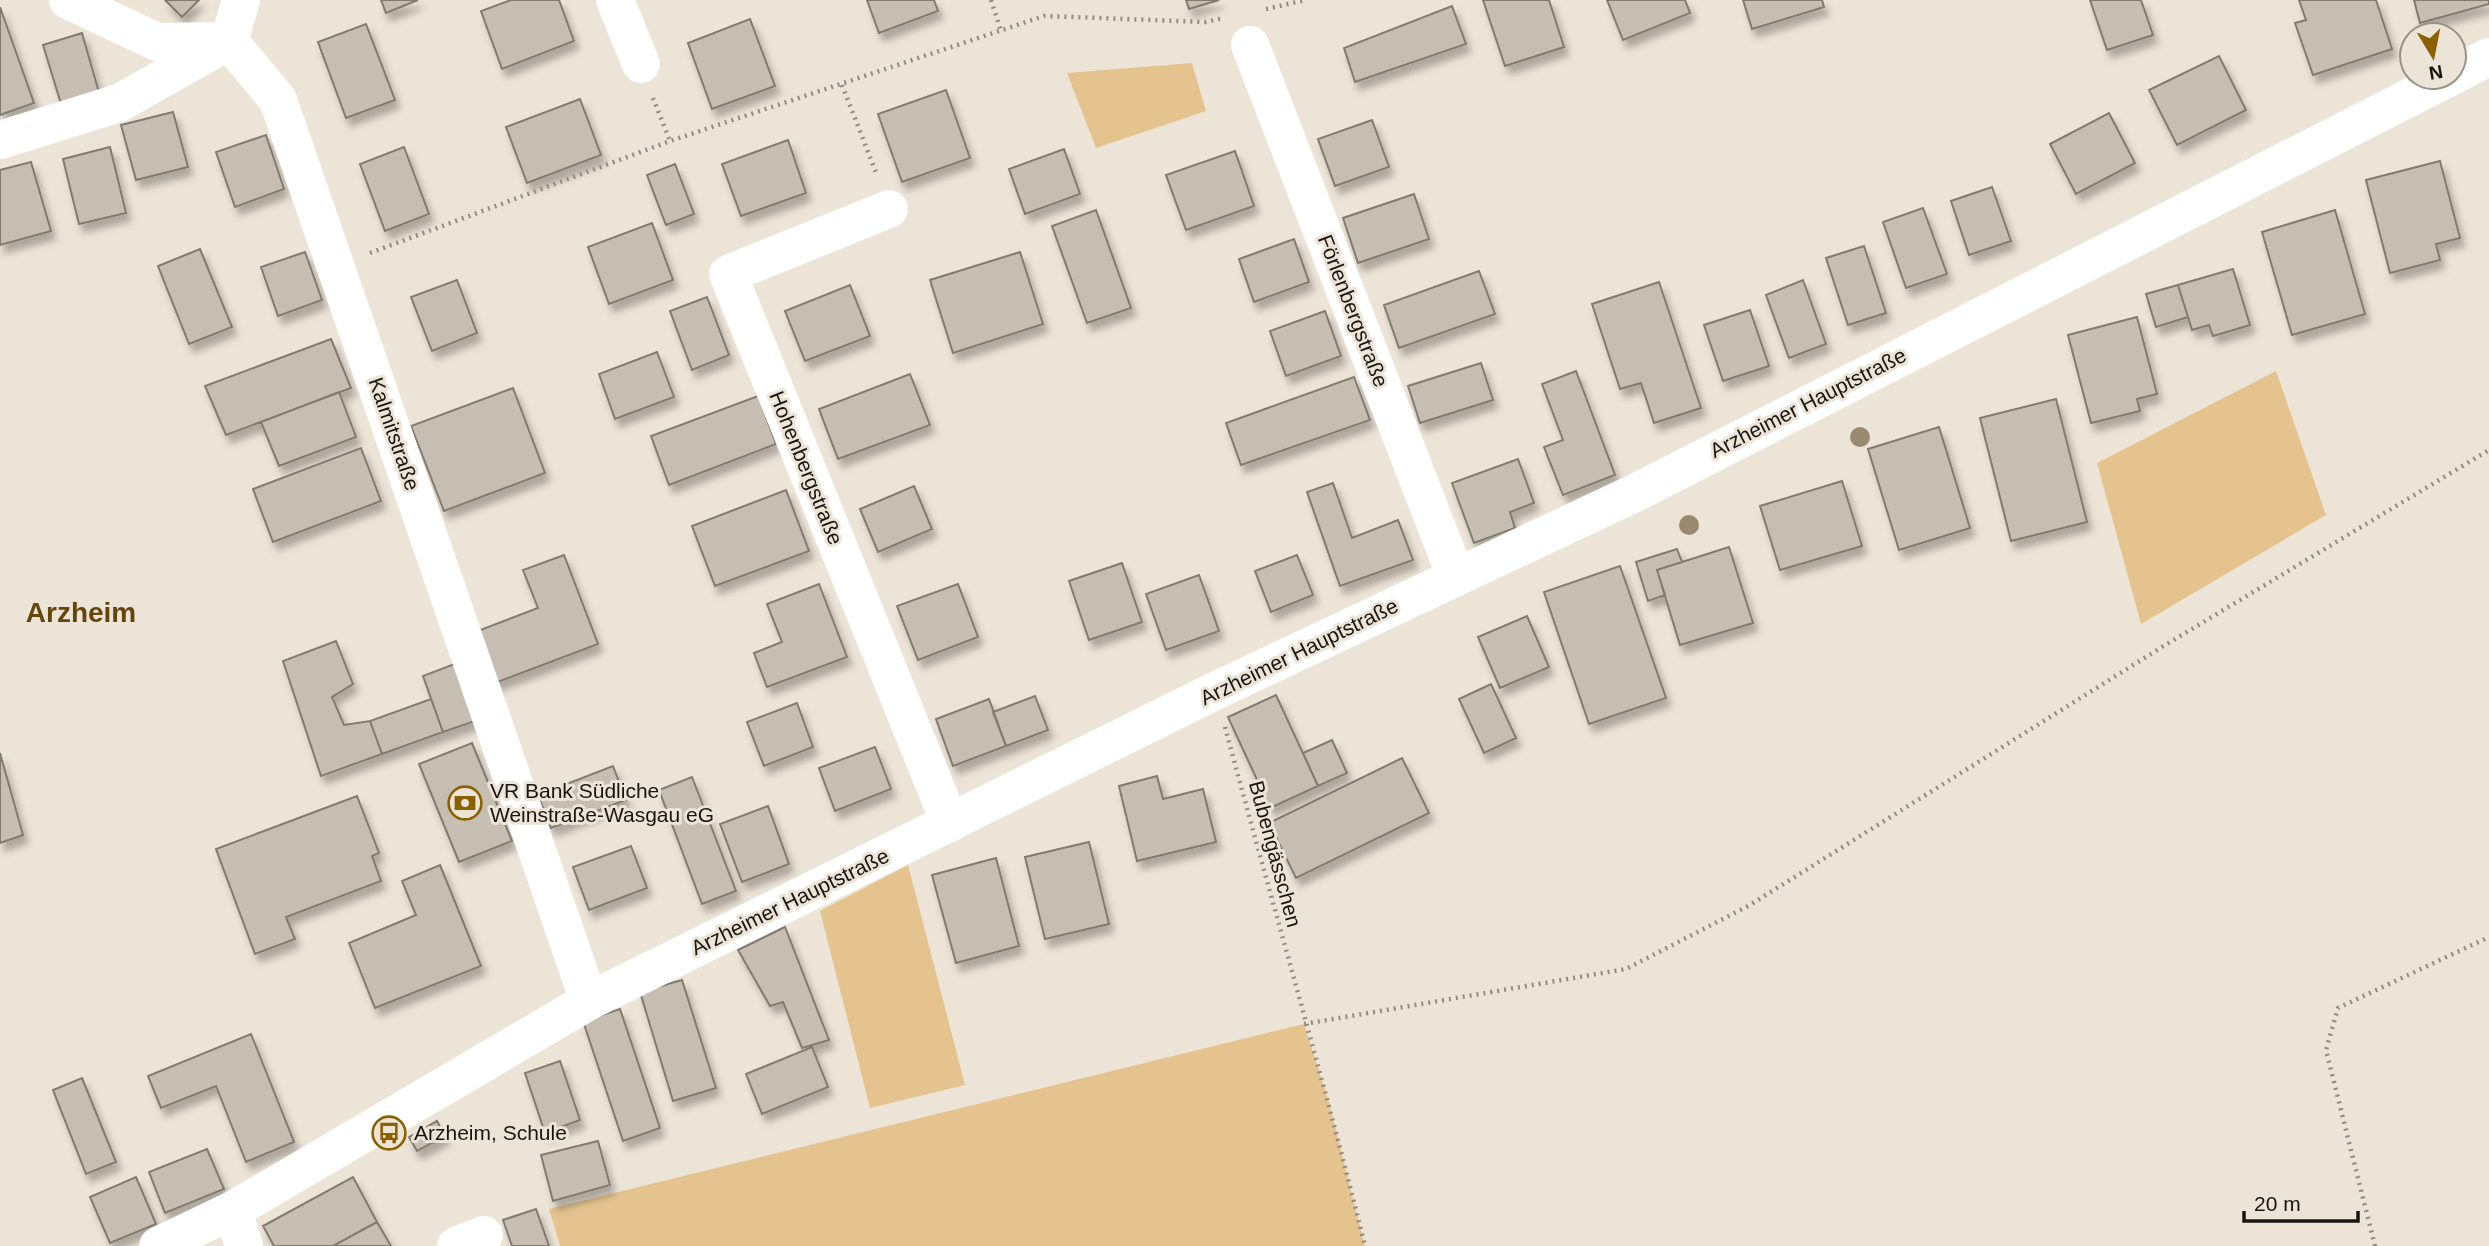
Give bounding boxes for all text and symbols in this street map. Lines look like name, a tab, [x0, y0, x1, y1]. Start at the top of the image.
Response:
north arrow	[2398, 21, 2468, 91]
text: N	[2427, 61, 2444, 84]
street label: Förlenbergstraße	[1314, 232, 1393, 390]
street label: Arzheimer Hauptstraße	[1706, 343, 1910, 462]
street label: Kalmitstraße	[364, 374, 425, 493]
street label: Hohenbergstraße	[765, 388, 848, 548]
street label: Arzheimer Hauptstraße	[1196, 594, 1401, 709]
district label: Arzheim	[26, 597, 136, 628]
street label: Bubengässchen	[1245, 778, 1306, 930]
place label: VR Bank Südliche Weinstraße-Wasgau eG	[490, 779, 714, 826]
bank icon: VR Bank Südliche Weinstraße-Wasgau eG	[446, 784, 484, 822]
street label: Arzheimer Hauptstraße	[687, 844, 892, 959]
bus stop icon: Arzheim, Schule	[370, 1114, 408, 1152]
place label: Arzheim, Schule	[414, 1121, 567, 1144]
scale bar	[2244, 1180, 2358, 1224]
text: 20 m	[2254, 1192, 2301, 1215]

